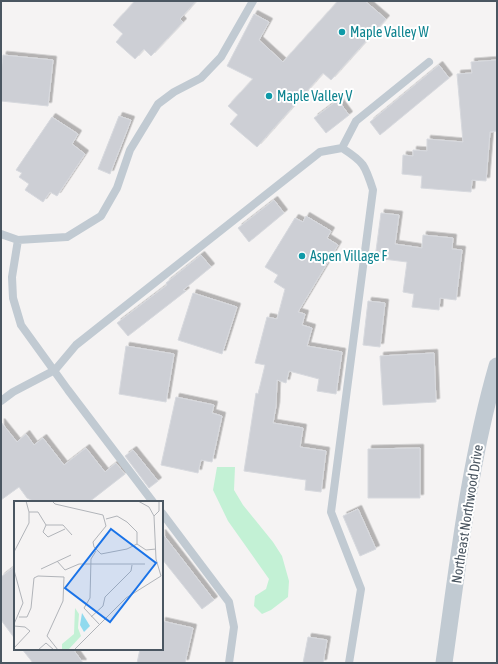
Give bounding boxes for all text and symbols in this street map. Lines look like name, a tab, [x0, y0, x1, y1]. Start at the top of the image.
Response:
place label: Maple Valley W	[350, 24, 430, 40]
marker: Maple Valley W	[337, 27, 347, 37]
place label: Maple Valley V	[277, 88, 353, 104]
marker: Maple Valley V	[264, 91, 274, 101]
place label: Aspen Village F	[310, 248, 388, 264]
marker: Aspen Village F	[297, 251, 307, 261]
street label: Northeast Northwood Drive	[448, 444, 486, 584]
inset map	[14, 501, 163, 650]

